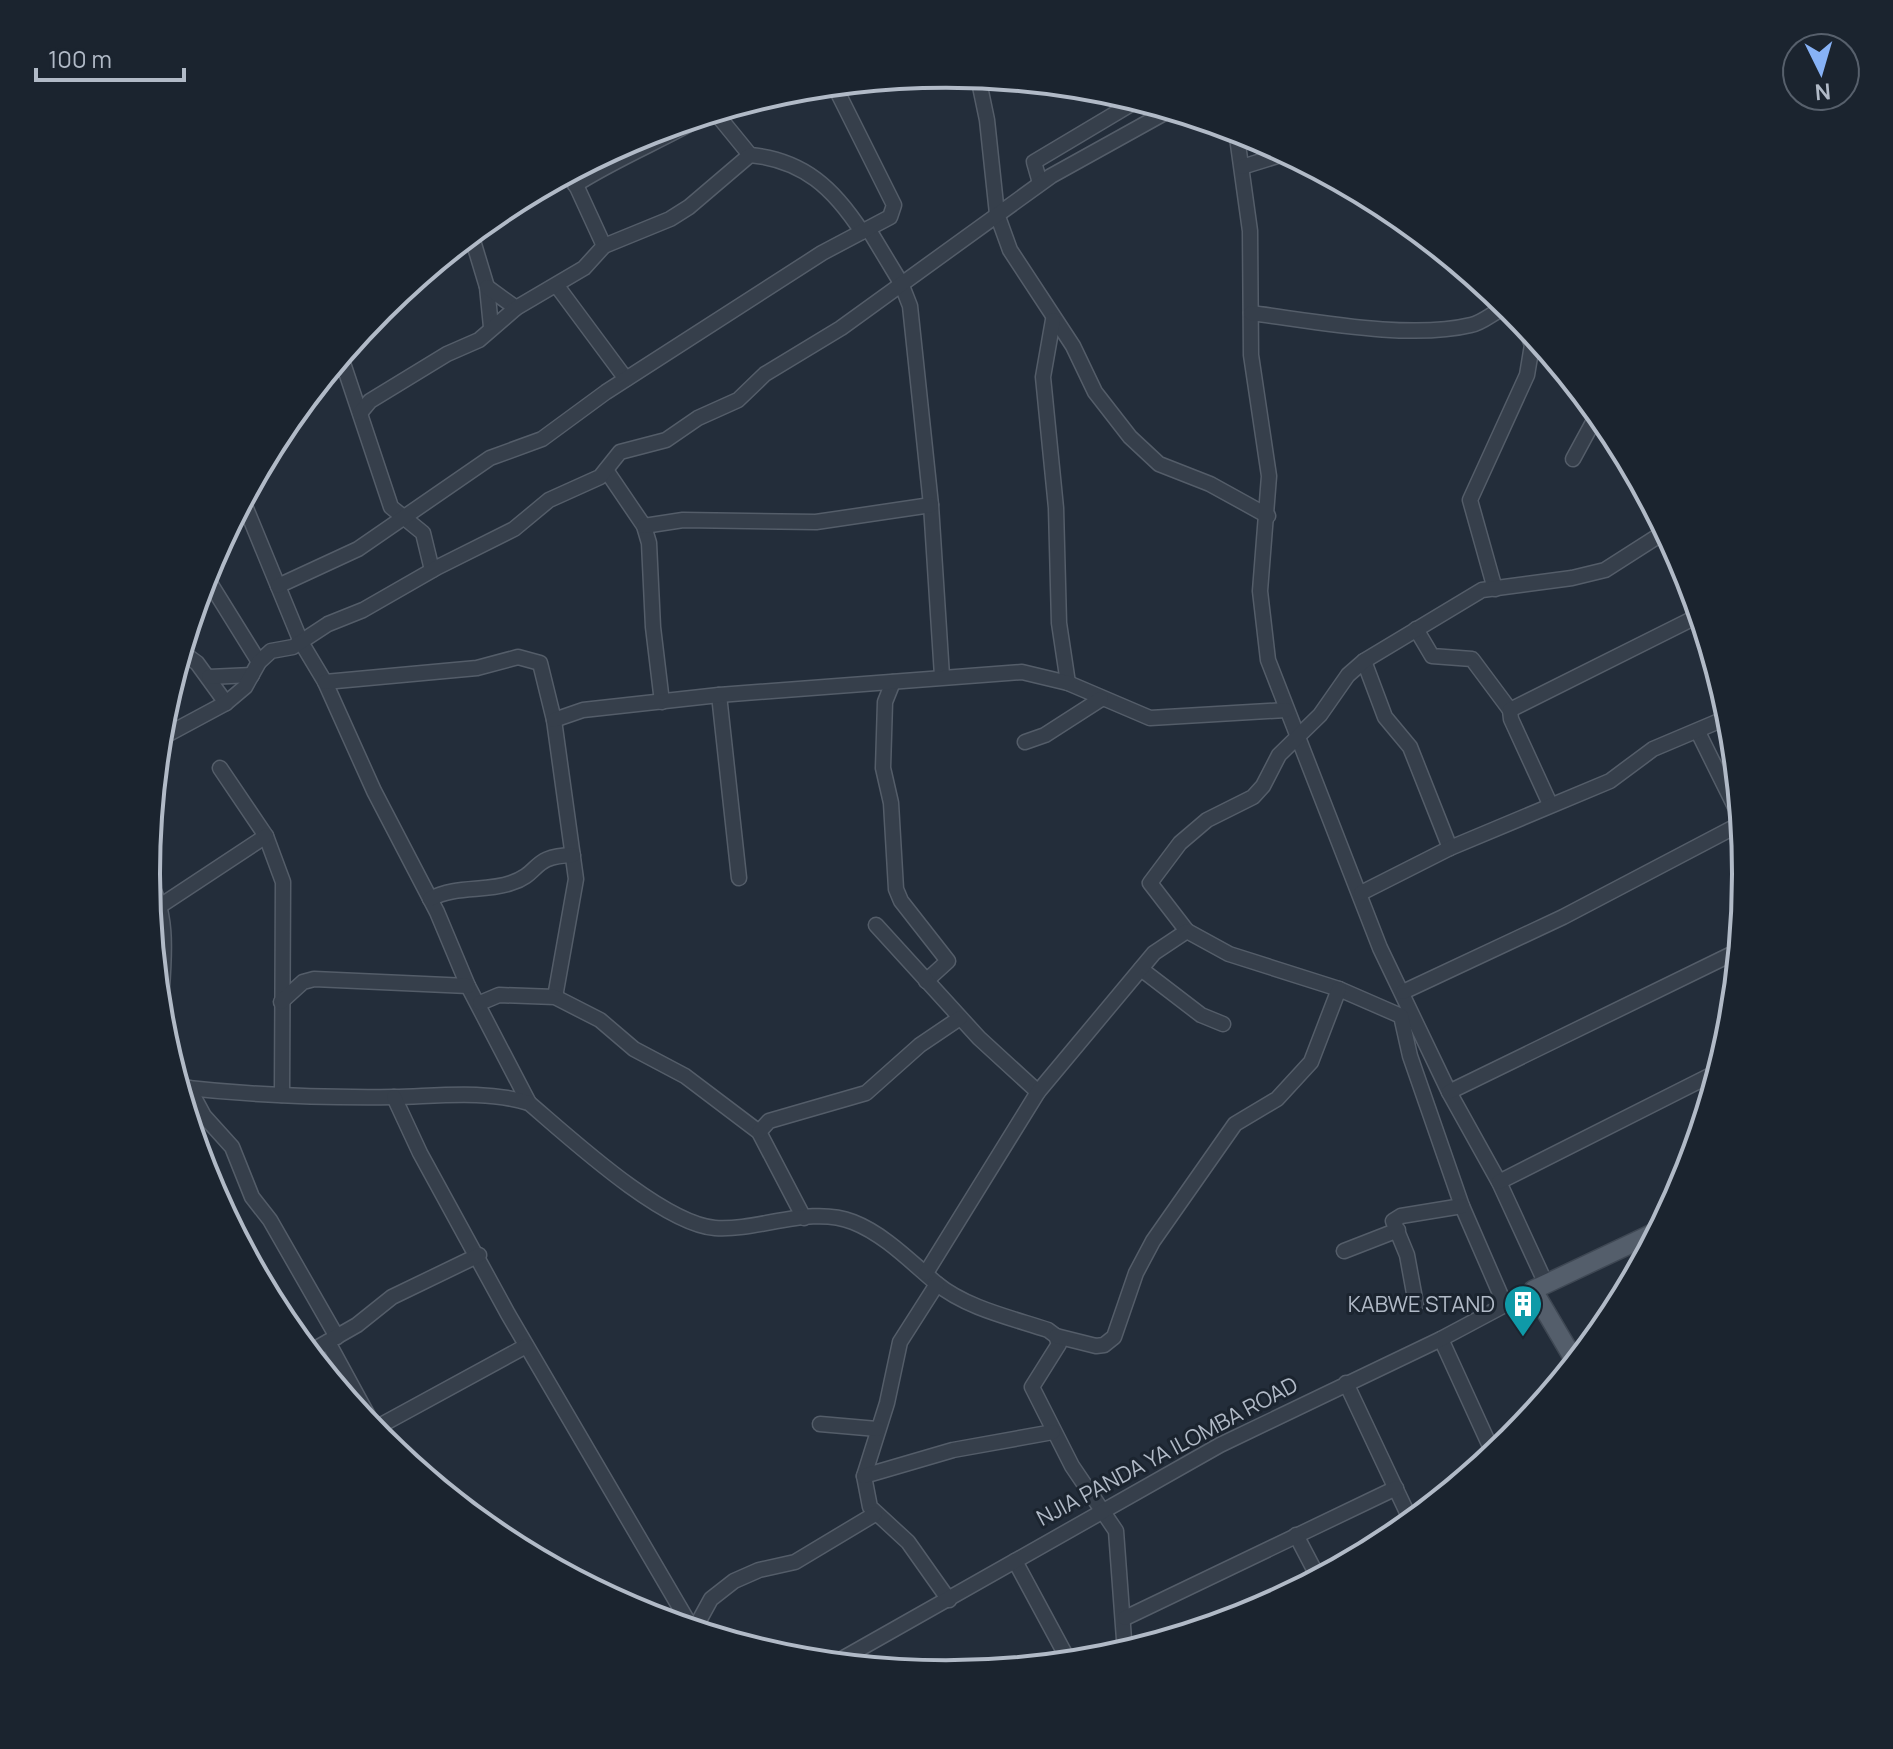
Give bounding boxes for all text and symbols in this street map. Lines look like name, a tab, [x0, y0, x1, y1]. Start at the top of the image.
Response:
scale bar	[36, 32, 184, 82]
north arrow	[1781, 32, 1861, 112]
text: 100 m	[48, 42, 112, 75]
text: N	[1814, 76, 1832, 108]
building icon: KABWE STAND	[1502, 1283, 1544, 1338]
place label: KABWE STAND	[1348, 1289, 1495, 1319]
street label: NJIA PANDA YA ILOMBA ROAD	[1031, 1369, 1303, 1533]

